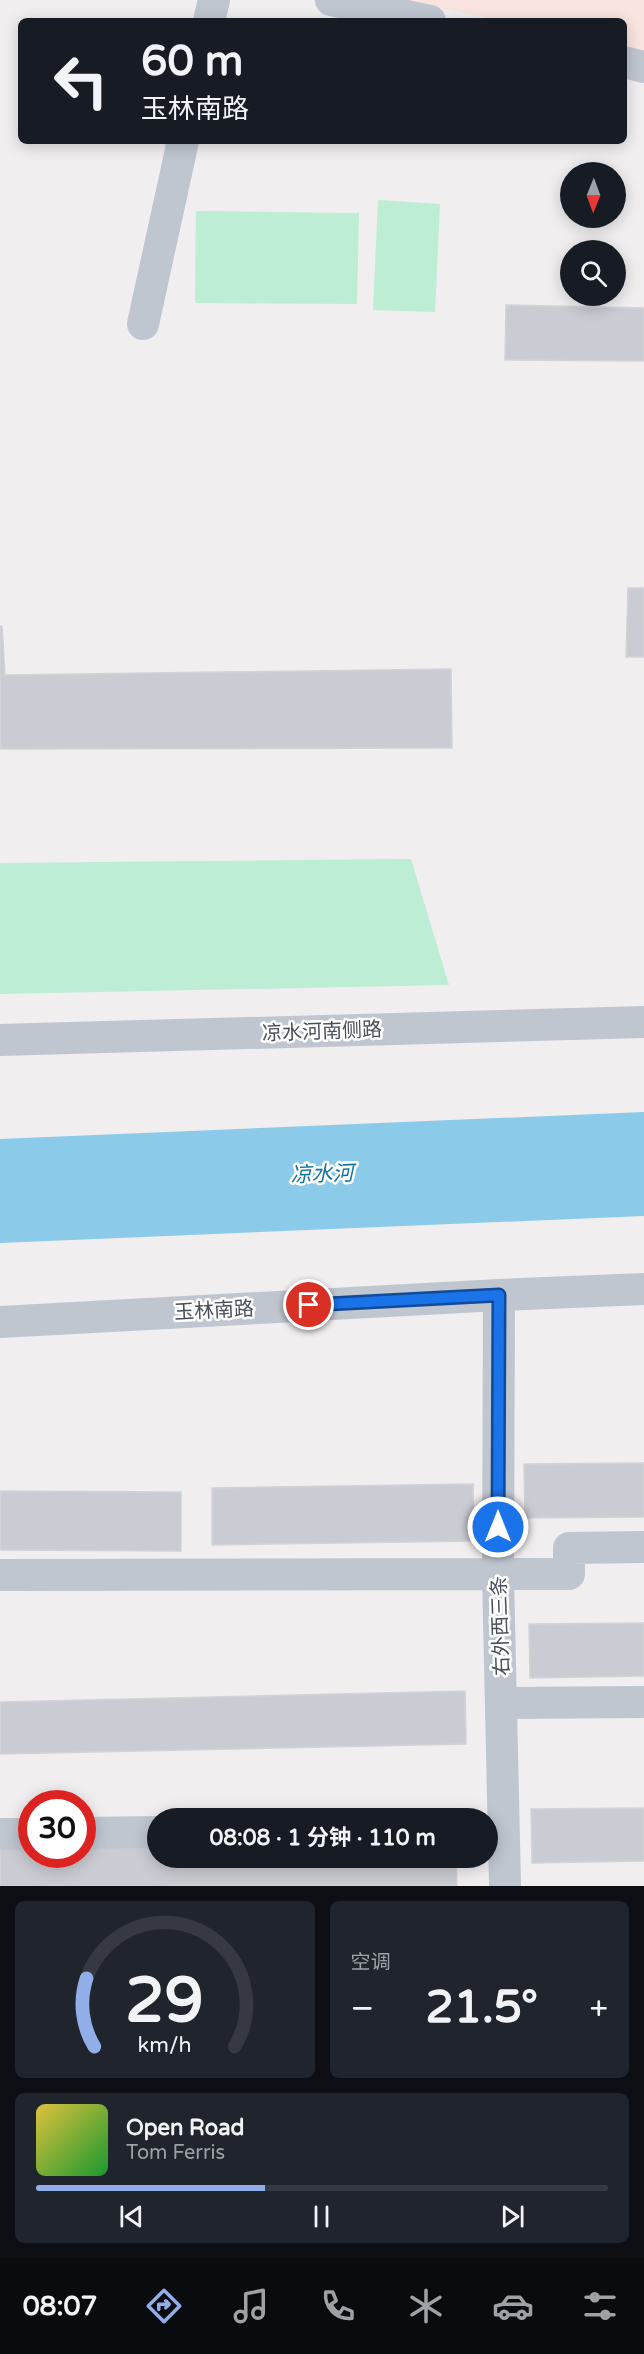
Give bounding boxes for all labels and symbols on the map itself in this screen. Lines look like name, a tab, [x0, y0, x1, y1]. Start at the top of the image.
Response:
north arrow	[560, 162, 626, 228]
street label: 凉水河南侧路	[262, 1018, 382, 1046]
water label: 凉水河	[290, 1161, 358, 1188]
pin	[283, 1279, 334, 1330]
street label: 玉林南路	[173, 1297, 255, 1325]
position arrow	[466, 1495, 530, 1559]
street label: 右外西三条	[487, 1576, 515, 1676]
speed limit sign: 30	[18, 1790, 96, 1868]

